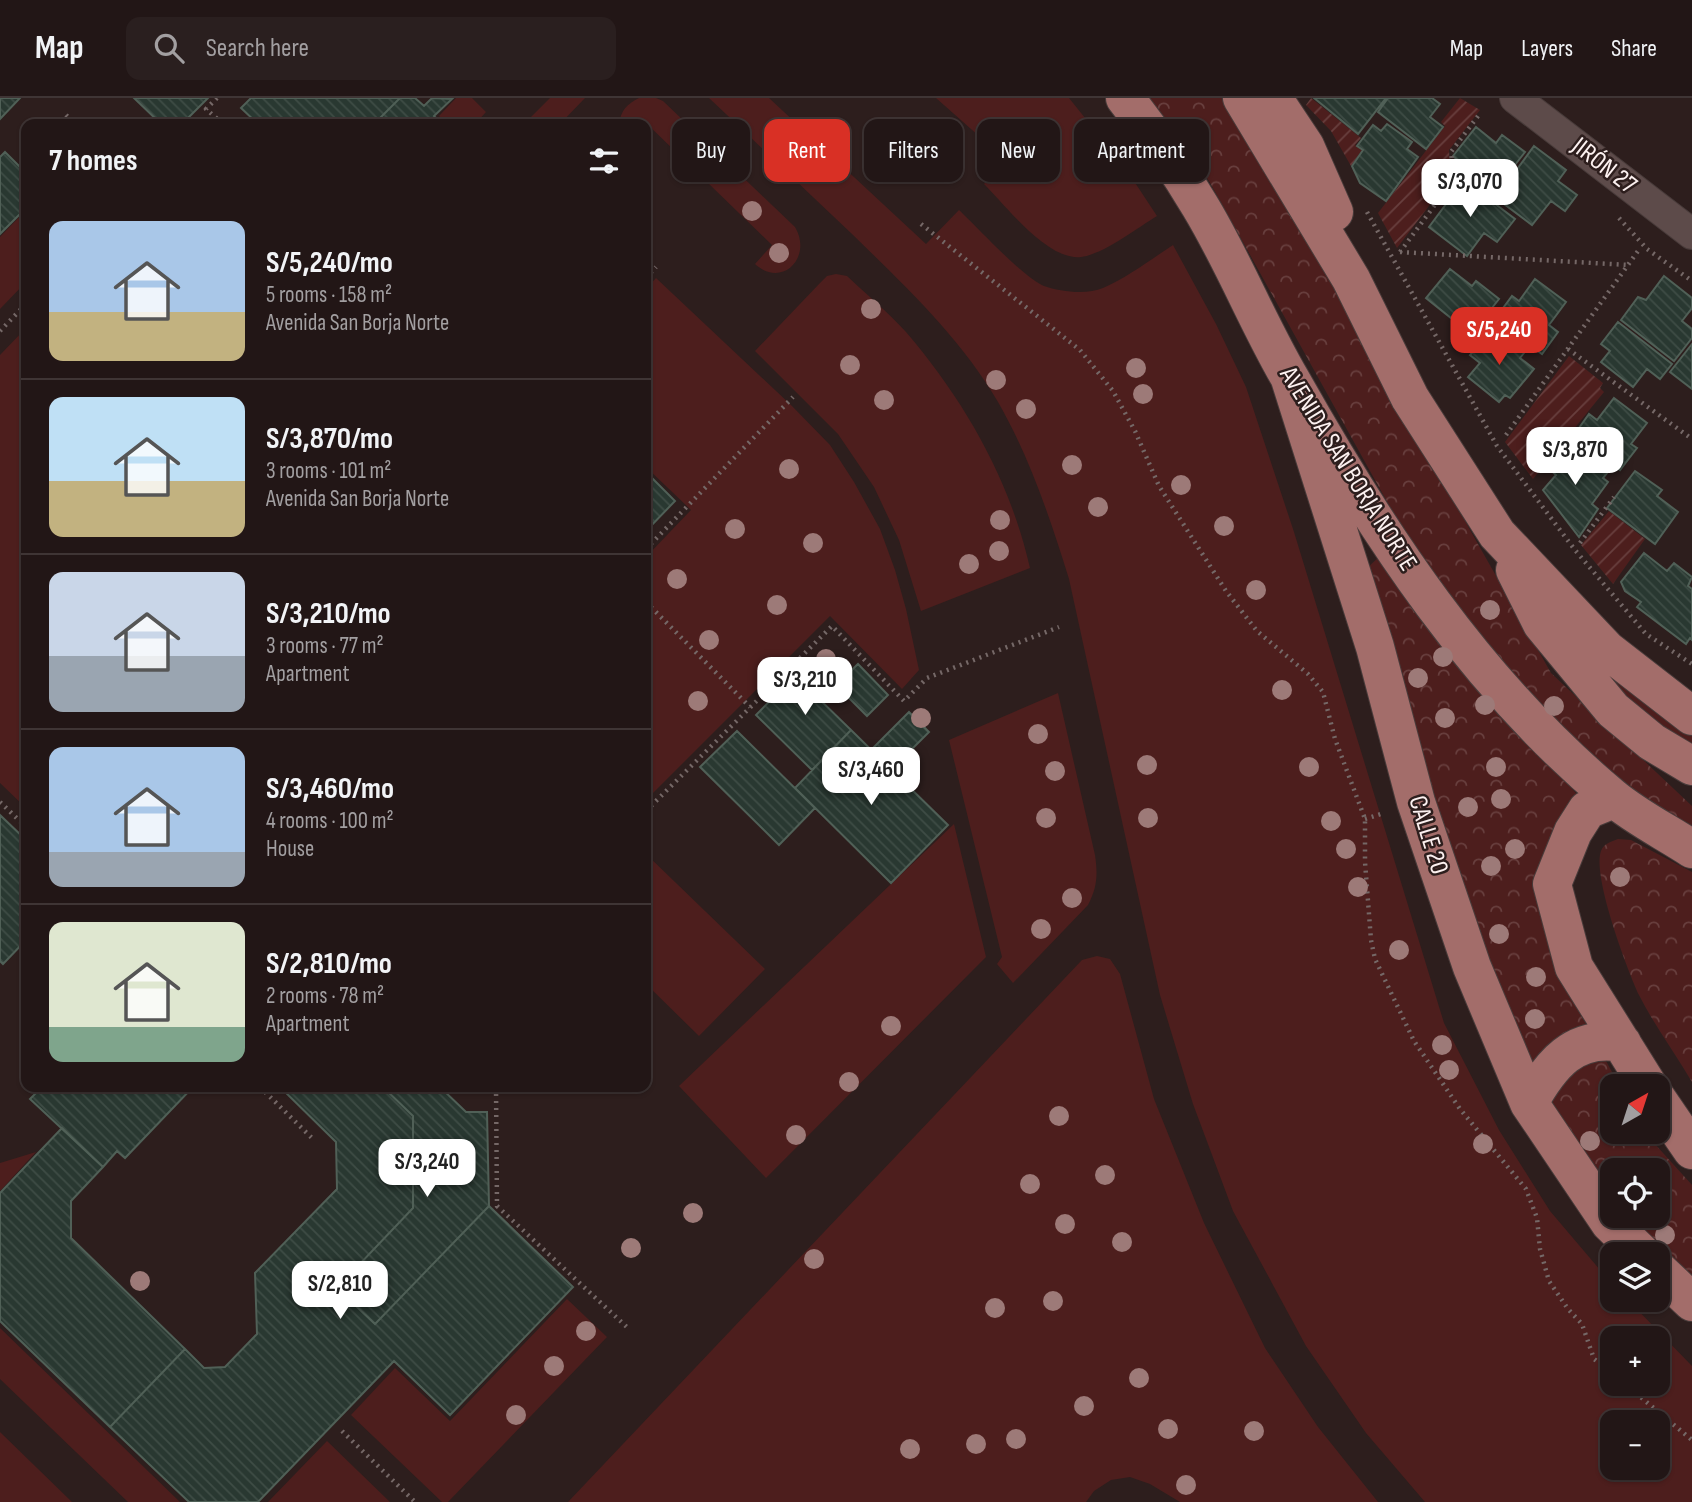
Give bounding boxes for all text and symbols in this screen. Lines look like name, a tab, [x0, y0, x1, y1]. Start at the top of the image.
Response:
search box	[126, 17, 616, 80]
text: Map	[35, 28, 84, 68]
icon: search	[150, 29, 188, 67]
text: Search here	[206, 33, 309, 64]
text: Map	[1450, 34, 1483, 63]
text: Layers	[1521, 34, 1573, 63]
text: Share	[1611, 34, 1657, 63]
chip: Buy	[672, 119, 750, 182]
chip: Rent	[764, 119, 850, 182]
chip: Filters	[864, 119, 963, 182]
chip: New	[977, 119, 1060, 182]
chip: Apartment	[1074, 119, 1209, 182]
street label: JIRÓN 27	[1565, 130, 1643, 201]
icon: filters	[585, 142, 623, 180]
text: 7 homes	[49, 143, 137, 179]
pin: S/3,070	[1405, 159, 1535, 219]
text: S/3,070	[1438, 168, 1502, 196]
text: S/5,240/mo	[266, 245, 393, 281]
icon: home	[105, 249, 189, 333]
text: 5 rooms · 158 m²	[266, 281, 392, 309]
pin: S/5,240	[1434, 308, 1564, 367]
text: Avenida San Borja Norte	[266, 309, 449, 337]
text: S/5,240	[1467, 316, 1531, 344]
street label: AVENIDA SAN BORJA NORTE	[1272, 360, 1423, 577]
text: S/3,870/mo	[266, 421, 393, 457]
icon: home	[105, 425, 189, 509]
pin: S/3,870	[1510, 428, 1640, 487]
text: S/3,870	[1542, 436, 1608, 464]
text: 3 rooms · 101 m²	[266, 457, 391, 485]
text: Avenida San Borja Norte	[266, 485, 449, 513]
text: S/3,210/mo	[266, 596, 391, 632]
icon: home	[105, 600, 189, 684]
text: 3 rooms · 77 m²	[266, 632, 384, 660]
pin: S/3,210	[740, 658, 870, 717]
text: Apartment	[266, 660, 350, 688]
text: S/3,210	[773, 666, 837, 694]
pin: S/3,460	[806, 748, 936, 807]
text: S/3,460	[838, 756, 904, 784]
text: S/3,460/mo	[266, 771, 394, 807]
icon: home	[105, 775, 189, 859]
street label: CALLE 20	[1401, 792, 1455, 878]
text: 4 rooms · 100 m²	[266, 807, 394, 835]
text: House	[266, 835, 314, 863]
text: S/2,810/mo	[266, 946, 392, 982]
icon: home	[105, 950, 189, 1034]
text: 2 rooms · 78 m²	[266, 982, 384, 1010]
text: Apartment	[266, 1010, 350, 1038]
north arrow	[1600, 1074, 1670, 1144]
map controls	[1600, 1074, 1670, 1480]
pin: S/3,240	[362, 1140, 492, 1199]
text: S/3,240	[395, 1148, 459, 1176]
button: locate	[1600, 1158, 1670, 1228]
button: layers	[1600, 1242, 1670, 1312]
pin: S/2,810	[275, 1262, 405, 1321]
text: S/2,810	[308, 1270, 372, 1298]
button: +	[1600, 1326, 1670, 1396]
button: −	[1600, 1410, 1670, 1480]

